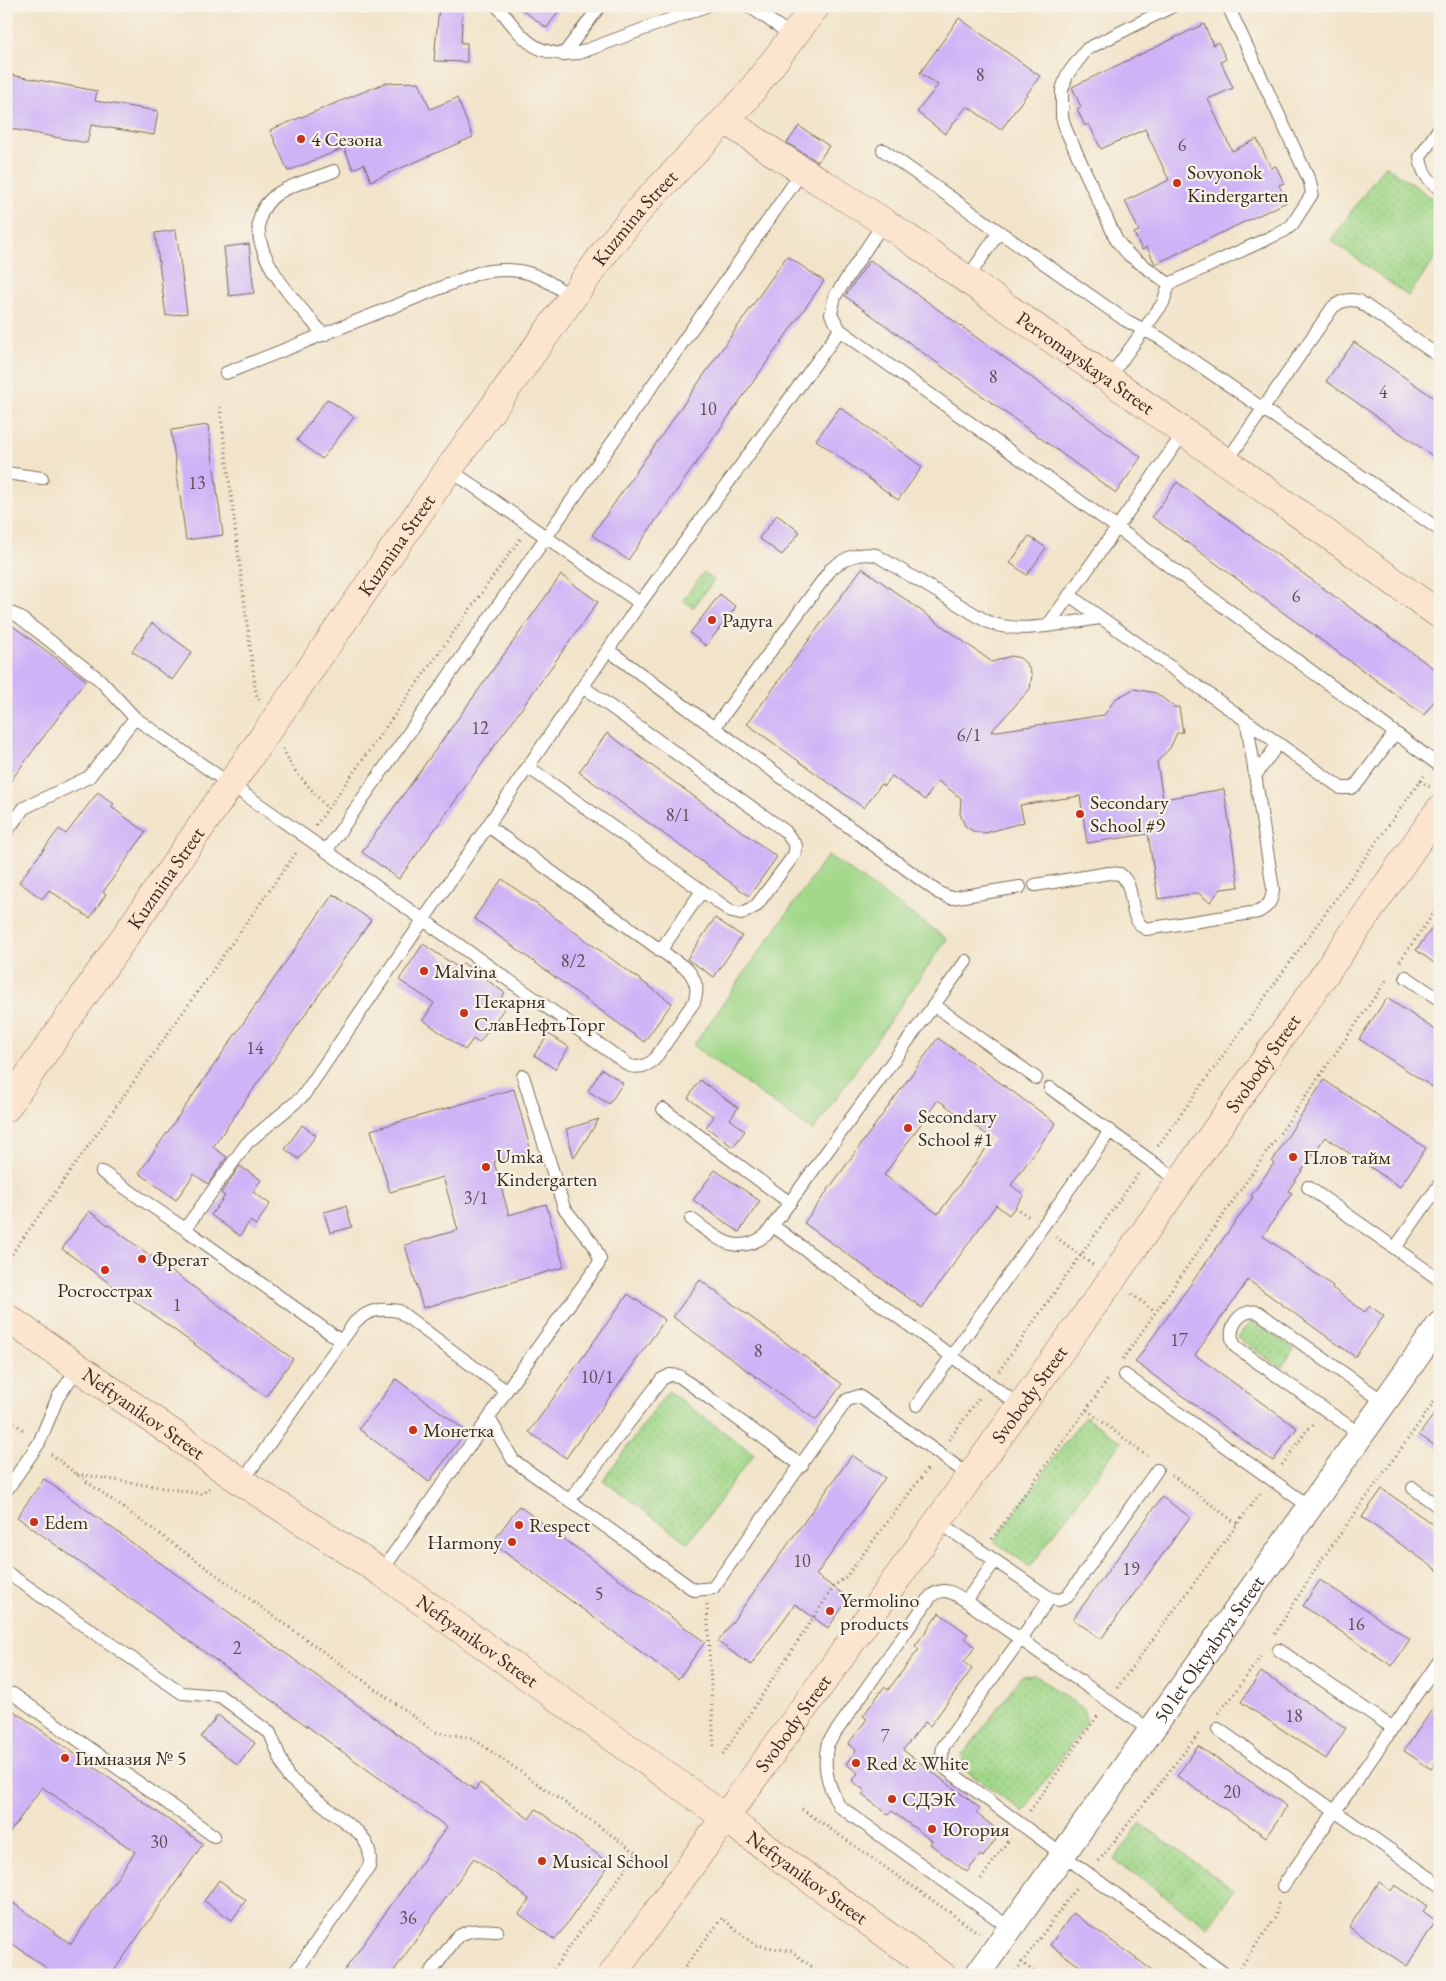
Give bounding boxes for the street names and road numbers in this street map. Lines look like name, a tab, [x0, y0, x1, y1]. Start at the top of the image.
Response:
street label: Kuzmina Street	[586, 164, 683, 271]
street label: Pervomayskaya Street	[1012, 305, 1160, 421]
street label: Kuzmina Street	[352, 488, 441, 601]
street label: Kuzmina Street	[121, 821, 210, 934]
street label: Svobody Street	[1219, 1008, 1306, 1118]
street label: Svobody Street	[985, 1340, 1074, 1448]
street label: Neftyanikov Street	[77, 1361, 211, 1466]
street label: 50 let Oktyabrya Street	[1148, 1570, 1271, 1728]
street label: Neftyanikov Street	[411, 1588, 544, 1694]
street label: Svobody Street	[749, 1669, 837, 1777]
street label: Neftyanikov Street	[741, 1825, 874, 1931]

